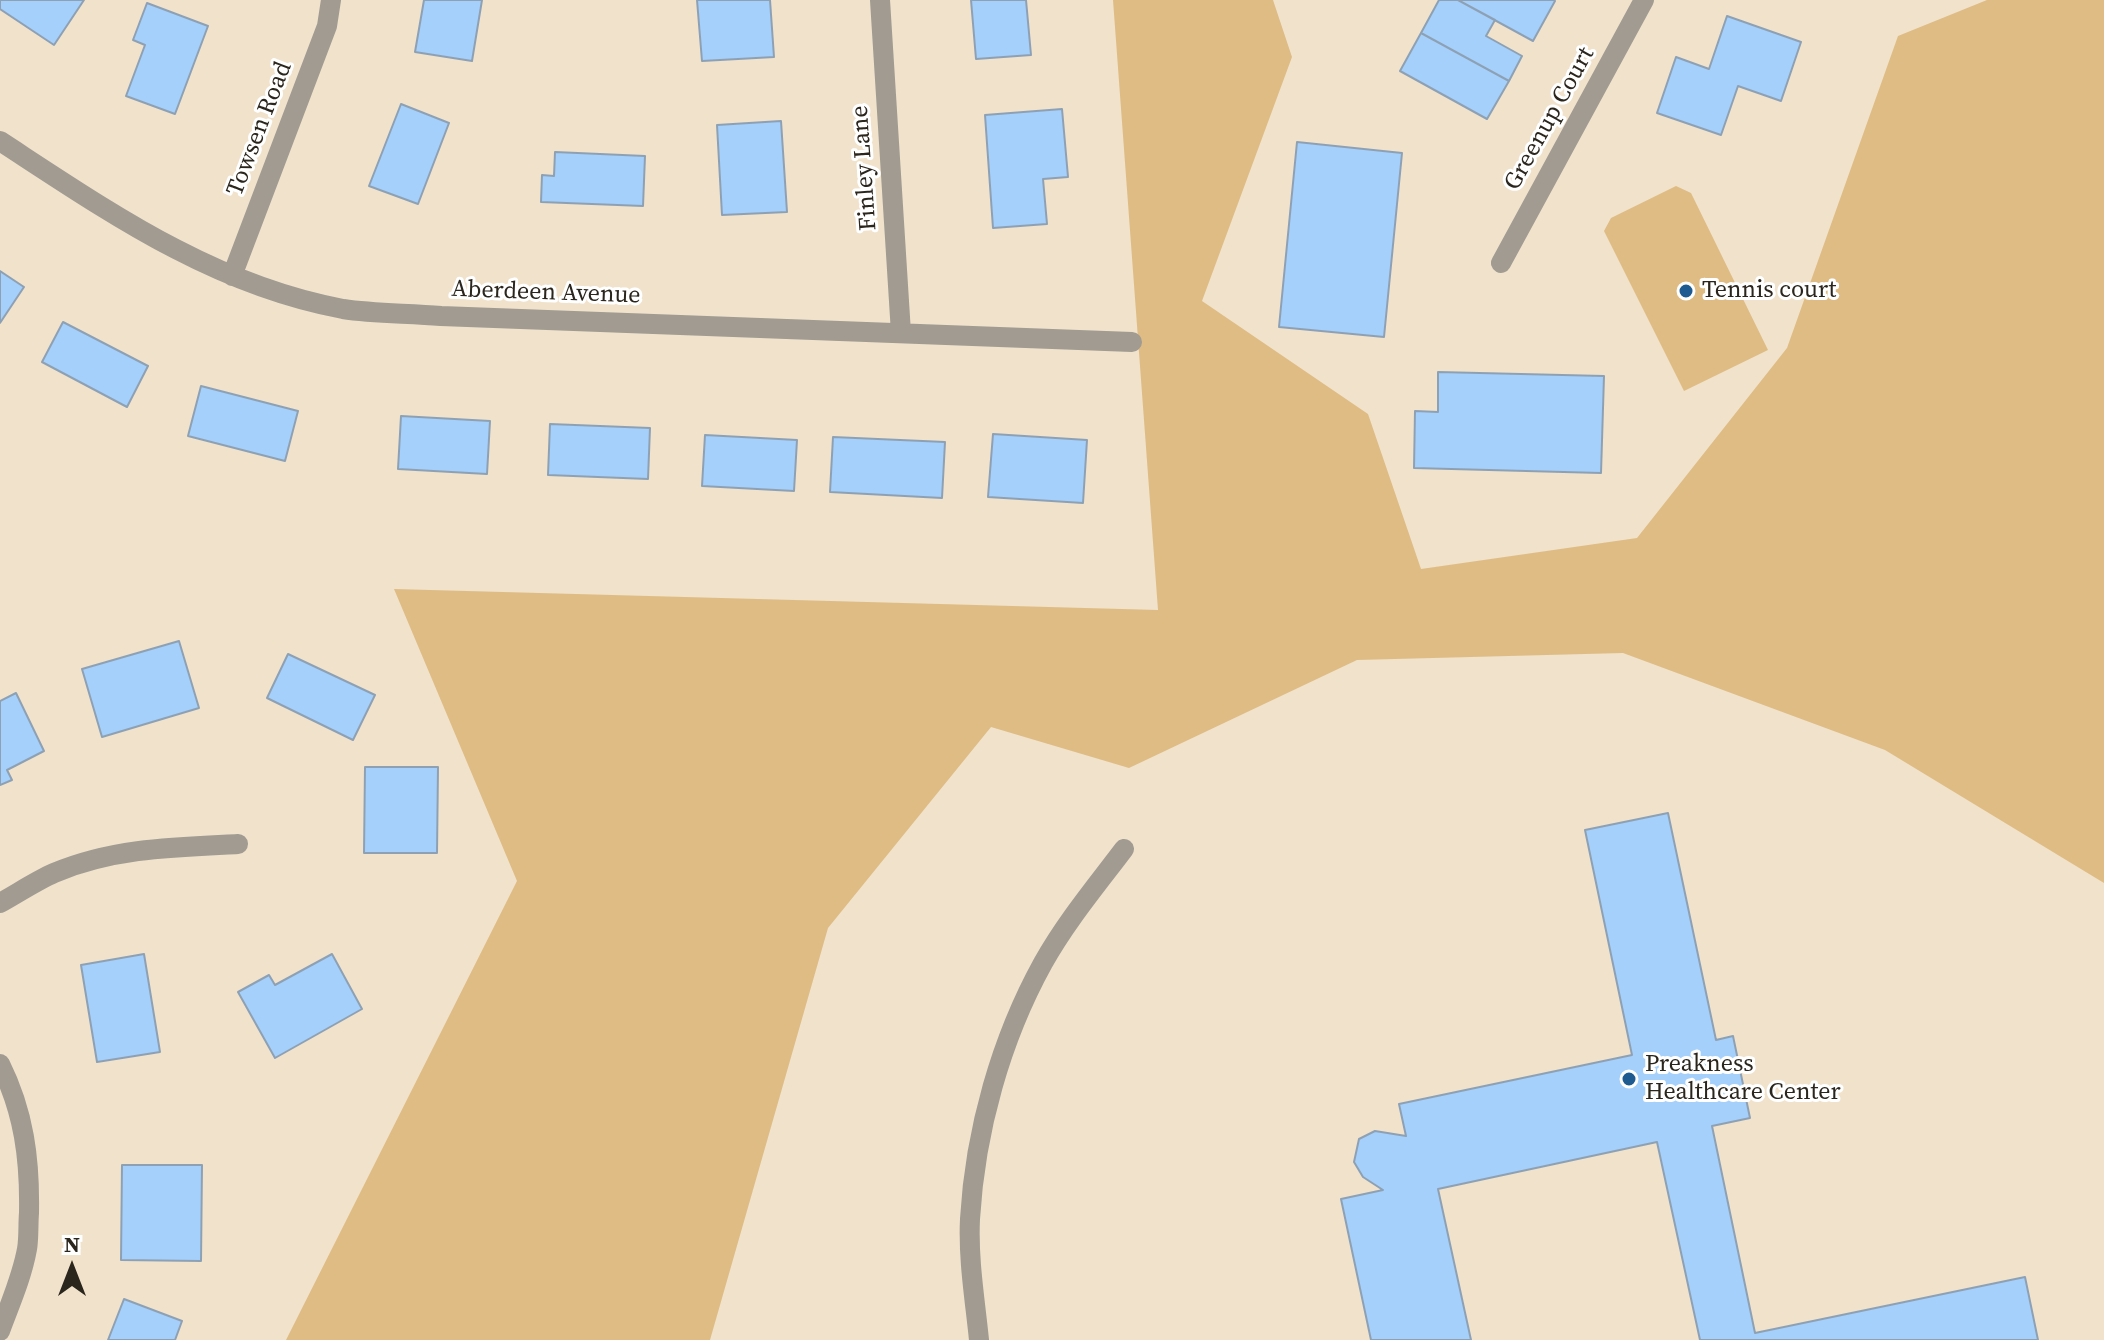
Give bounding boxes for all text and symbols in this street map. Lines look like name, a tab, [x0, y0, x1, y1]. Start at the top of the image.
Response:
street label: Greenup Court	[1499, 42, 1601, 196]
street label: Towsen Road	[221, 58, 299, 200]
street label: Finley Lane	[846, 104, 884, 232]
street label: Aberdeen Avenue	[451, 275, 641, 311]
place label: Tennis court	[1702, 277, 1836, 305]
marker: Tennis court	[1677, 282, 1695, 300]
place label: Preakness Healthcare Center	[1645, 1051, 1841, 1107]
marker: Preakness Healthcare Center	[1620, 1070, 1638, 1088]
north arrow	[32, 1228, 112, 1308]
text: N	[64, 1229, 80, 1259]

